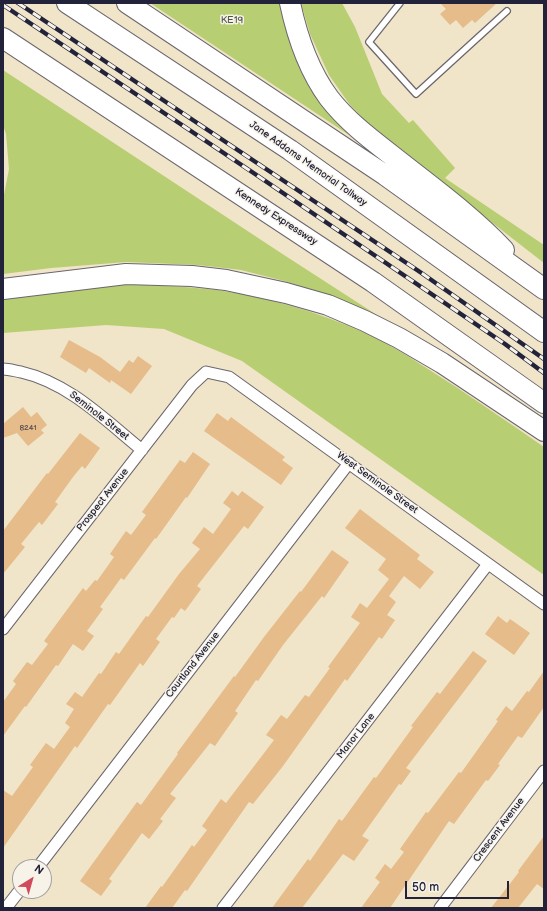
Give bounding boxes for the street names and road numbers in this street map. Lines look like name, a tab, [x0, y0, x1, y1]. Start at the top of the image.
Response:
street label: Jane Addams Memorial Tollway	[247, 119, 369, 209]
street label: Kennedy Expressway	[233, 186, 319, 248]
street label: Seminole Street	[67, 389, 131, 443]
street label: West Seminole Street	[334, 450, 420, 516]
street label: Prospect Avenue	[75, 466, 131, 534]
street label: Courtland Avenue	[163, 630, 223, 700]
street label: Manor Lane	[334, 711, 378, 761]
street label: Crescent Avenue	[471, 795, 527, 865]

